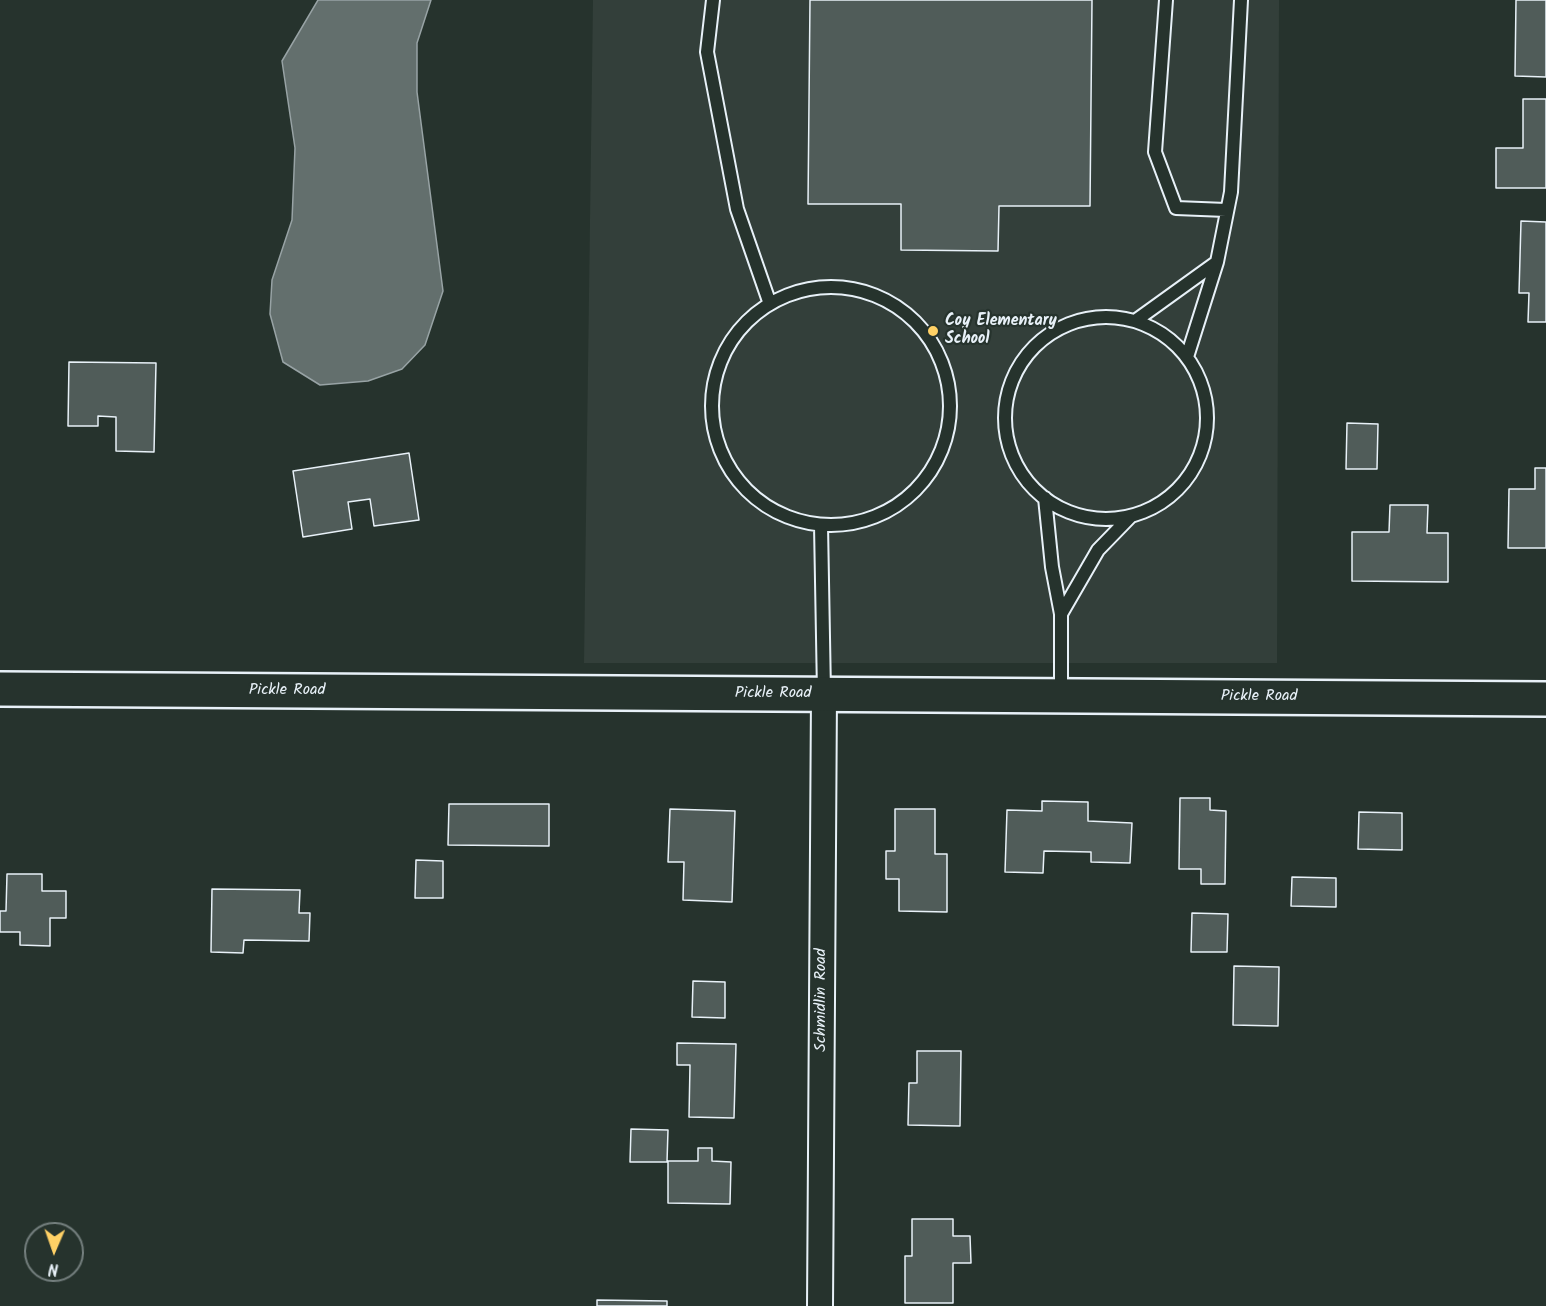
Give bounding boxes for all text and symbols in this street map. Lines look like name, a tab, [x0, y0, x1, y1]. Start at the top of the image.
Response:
place label: Coy Elementary School	[945, 312, 1057, 350]
marker: Coy Elementary School	[926, 324, 940, 338]
street label: Pickle Road	[249, 681, 325, 701]
street label: Pickle Road	[735, 684, 811, 704]
street label: Pickle Road	[1221, 687, 1297, 707]
street label: Schmidlin Road	[812, 948, 832, 1052]
north arrow	[24, 1222, 84, 1282]
text: N	[48, 1256, 59, 1281]

